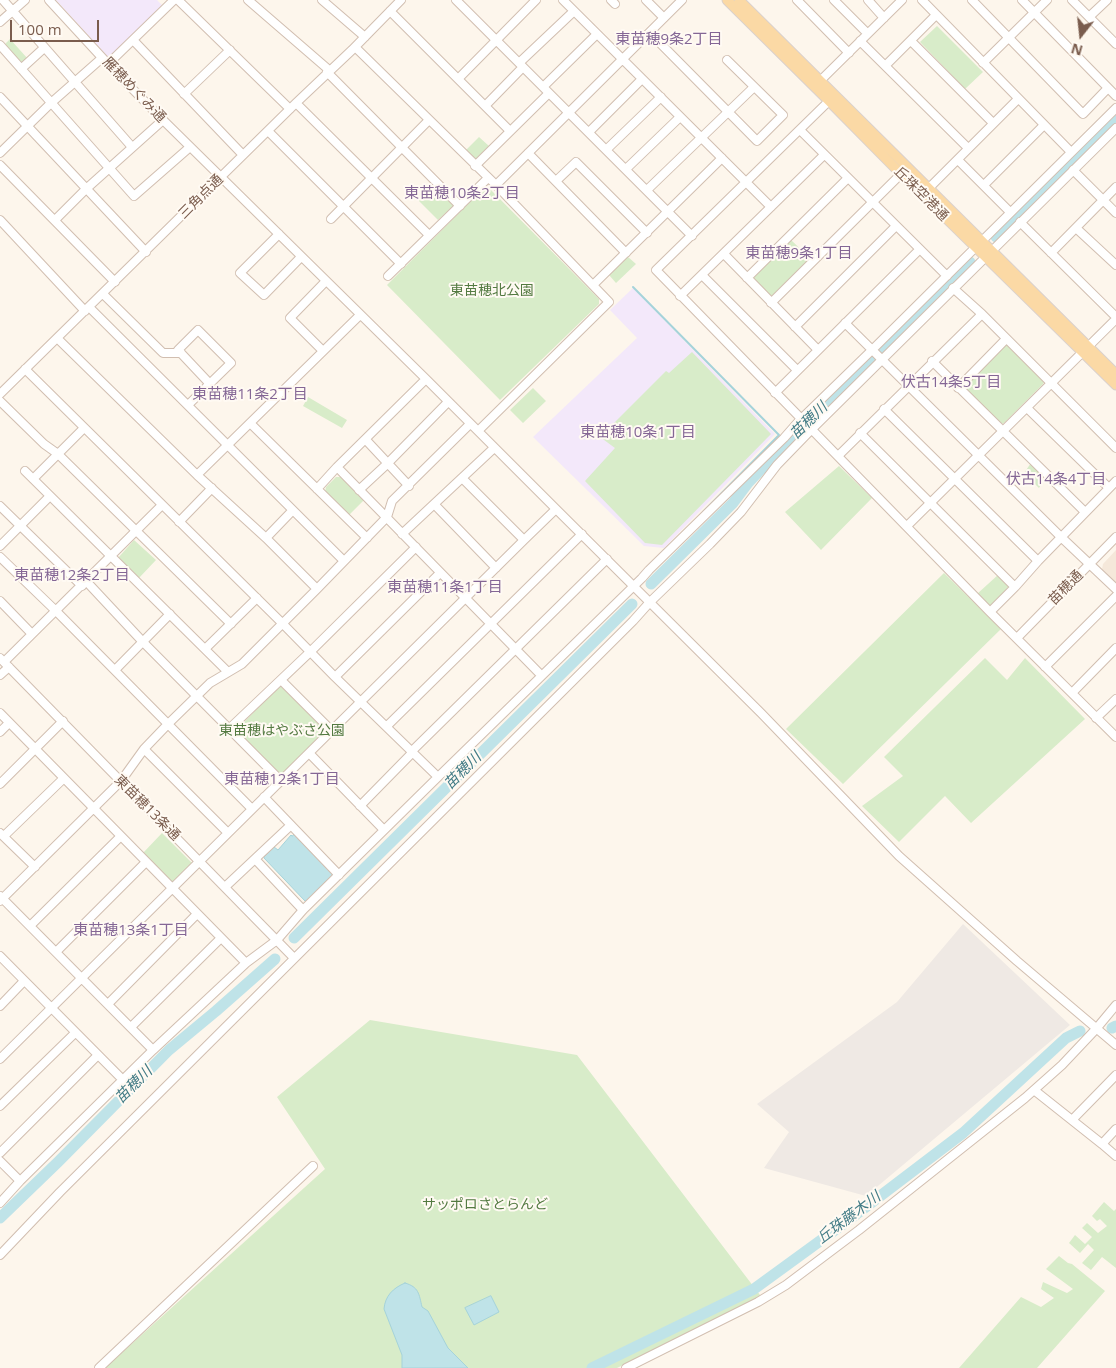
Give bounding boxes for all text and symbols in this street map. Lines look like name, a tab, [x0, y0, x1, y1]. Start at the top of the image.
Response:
scale bar	[12, 10, 101, 42]
north arrow	[1056, 10, 1106, 60]
text: 100 m	[18, 19, 62, 39]
district label: 東苗穂9条2丁目	[615, 31, 723, 49]
text: N	[1069, 39, 1085, 61]
street label: 雁穂めぐみ通	[99, 54, 169, 126]
street label: 丘珠空港通	[890, 163, 952, 225]
street label: 三角点通	[175, 171, 227, 223]
district label: 東苗穂10条2丁目	[404, 185, 520, 203]
district label: 東苗穂9条1丁目	[745, 245, 853, 263]
park label: 東苗穂北公園	[450, 283, 534, 299]
district label: 伏古14条5丁目	[901, 374, 1001, 392]
district label: 東苗穂11条2丁目	[192, 386, 308, 404]
water label: 苗穂川	[787, 399, 831, 443]
district label: 東苗穂10条1丁目	[580, 424, 696, 442]
district label: 伏古14条4丁目	[1006, 471, 1106, 489]
district label: 東苗穂12条2丁目	[14, 567, 130, 585]
street label: 苗穂通	[1045, 567, 1087, 609]
district label: 東苗穂11条1丁目	[387, 579, 503, 597]
park label: 東苗穂はやぶさ公園	[219, 723, 345, 739]
water label: 苗穂川	[441, 749, 485, 793]
district label: 東苗穂12条1丁目	[224, 771, 340, 789]
street label: 東苗穂13条通	[111, 772, 183, 844]
district label: 東苗穂13条1丁目	[73, 922, 189, 940]
water label: 苗穂川	[112, 1063, 156, 1107]
water label: 丘珠藤木川	[814, 1188, 884, 1248]
park label: サッポロさとらんど	[422, 1197, 548, 1213]

